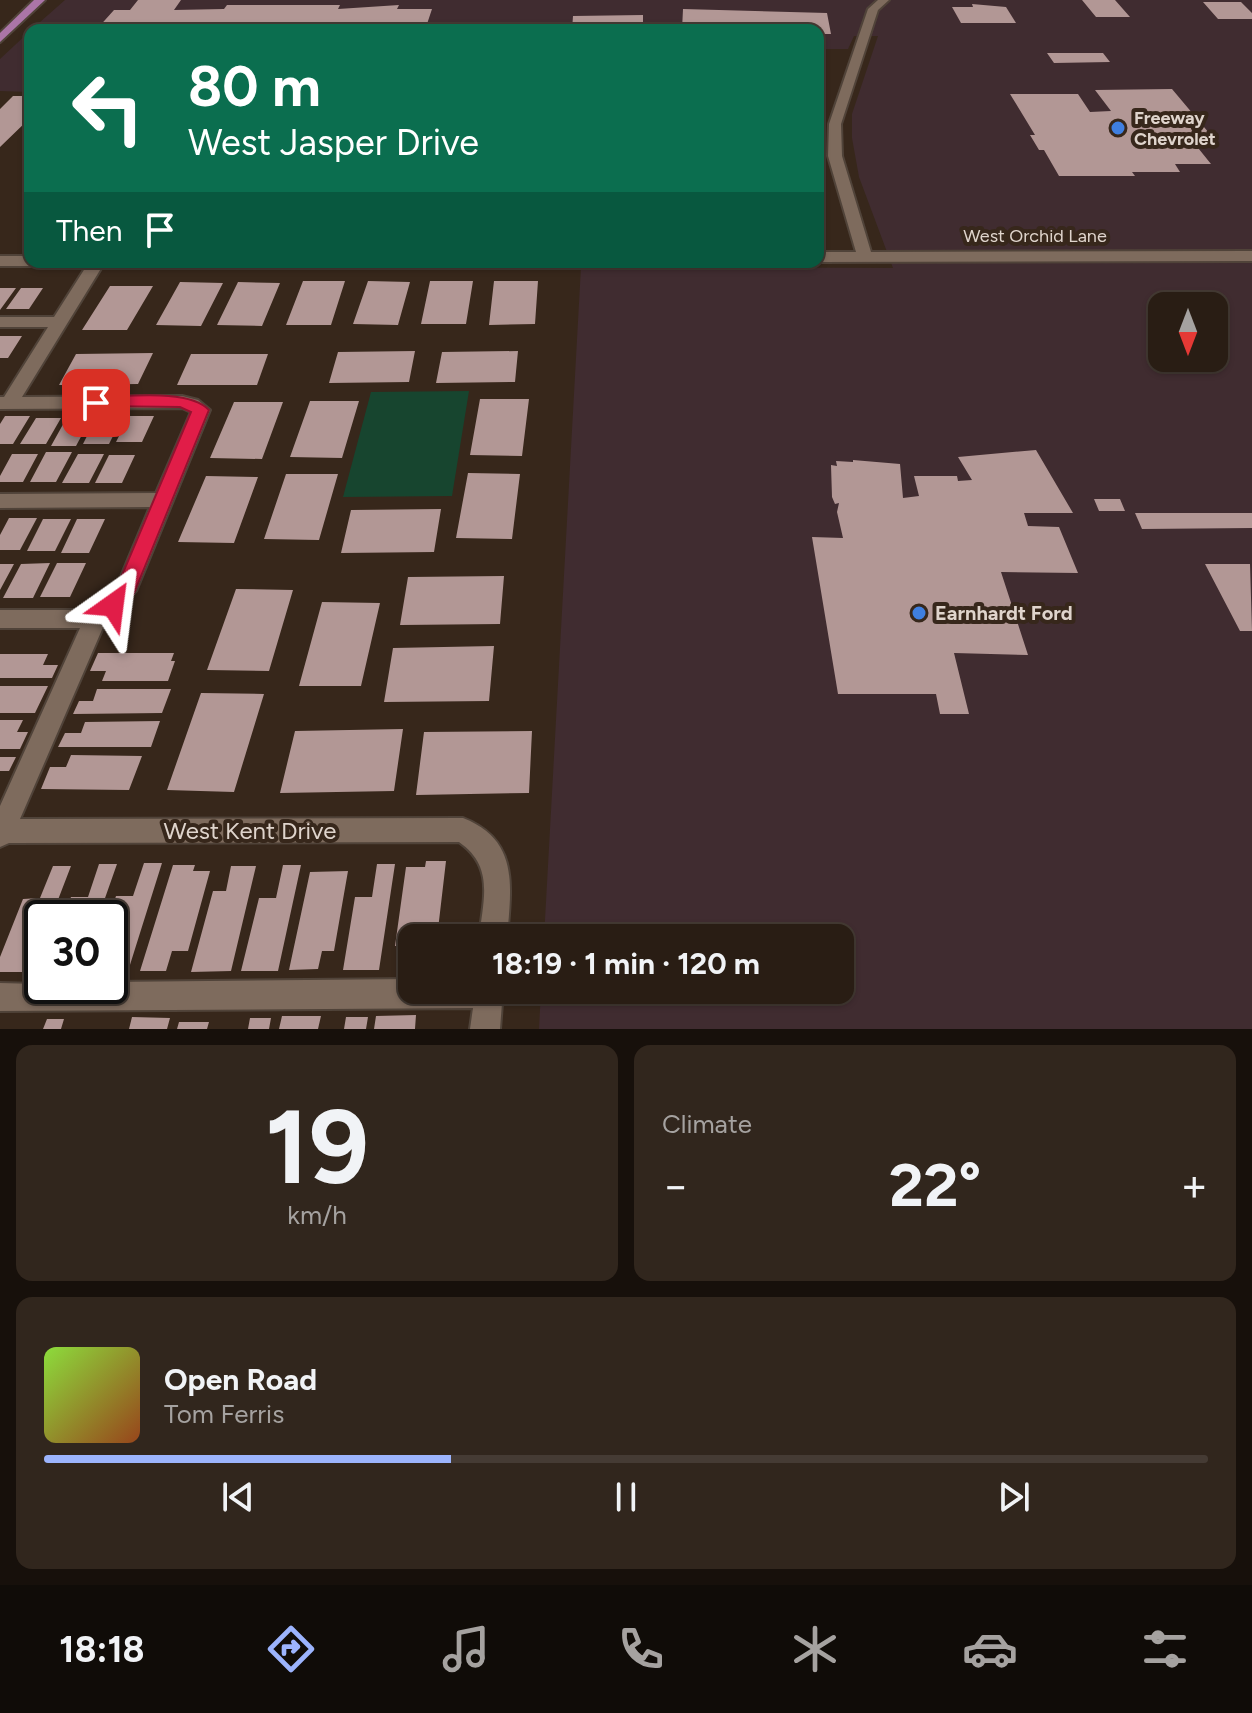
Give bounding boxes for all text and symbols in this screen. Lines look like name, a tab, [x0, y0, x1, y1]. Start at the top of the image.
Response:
text: 80 m	[188, 53, 321, 120]
icon: left	[56, 56, 160, 160]
place label: Freeway Chevrolet	[1134, 107, 1216, 150]
marker: Freeway Chevrolet	[1109, 119, 1127, 137]
text: West Jasper Drive	[188, 121, 479, 164]
icon: arrive	[138, 208, 182, 252]
text: Then	[56, 212, 122, 249]
street label: West Orchid Lane	[963, 225, 1107, 247]
north arrow	[1148, 292, 1228, 372]
map controls	[1148, 292, 1228, 372]
pin	[62, 369, 130, 437]
icon: arrive	[74, 381, 118, 425]
position arrow	[71, 563, 155, 647]
place label: Earnhardt Ford	[935, 601, 1073, 625]
marker: Earnhardt Ford	[910, 604, 928, 622]
street label: West Kent Drive	[164, 816, 336, 845]
speed limit sign: 30	[24, 900, 128, 1004]
text: 18:19 · 1 min · 120 m	[492, 945, 760, 982]
text: 19	[265, 1084, 369, 1209]
text: Climate	[662, 1108, 752, 1140]
text: 22°	[889, 1149, 981, 1221]
text: −	[662, 1159, 689, 1212]
text: +	[1181, 1159, 1208, 1212]
text: km/h	[287, 1199, 347, 1231]
text: Open Road	[164, 1361, 317, 1398]
text: Tom Ferris	[164, 1398, 284, 1430]
icon: previous	[216, 1475, 260, 1519]
icon: pause	[604, 1475, 648, 1519]
icon: next	[992, 1475, 1036, 1519]
icon: directions	[263, 1621, 319, 1677]
icon: music	[438, 1621, 494, 1677]
icon: phone	[613, 1621, 669, 1677]
icon: climate	[787, 1621, 843, 1677]
icon: car	[962, 1621, 1018, 1677]
icon: filters	[1137, 1621, 1193, 1677]
text: 18:18	[59, 1628, 145, 1671]

